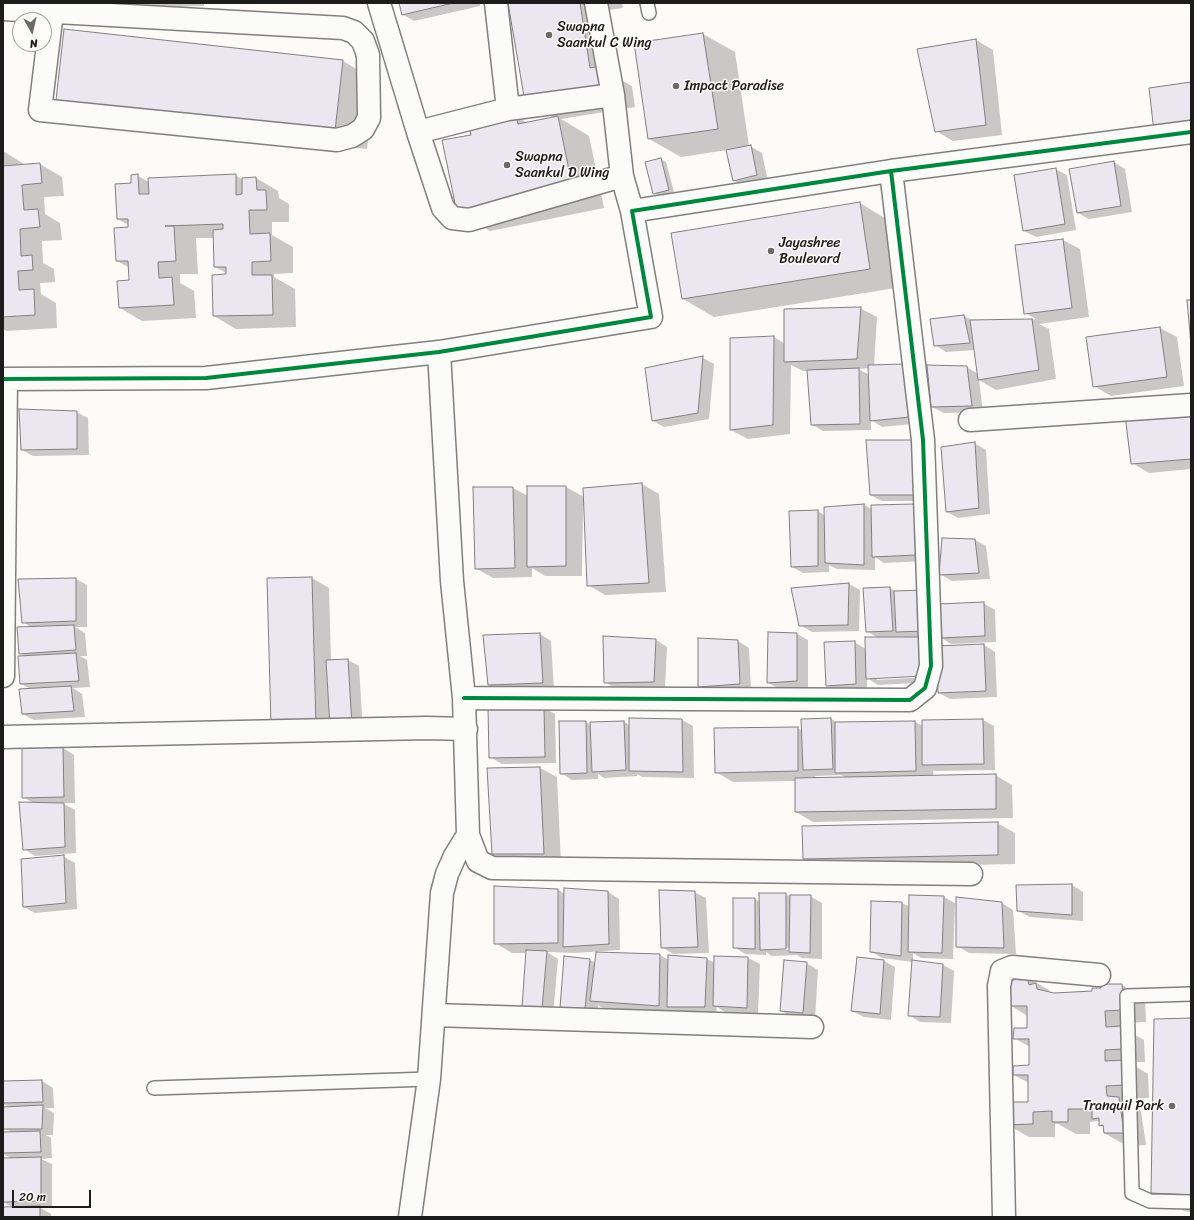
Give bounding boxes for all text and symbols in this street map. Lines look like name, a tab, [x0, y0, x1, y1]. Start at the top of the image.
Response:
north arrow	[12, 12, 52, 52]
place label: Swapna Saankul C Wing	[557, 19, 652, 52]
marker: Swapna Saankul C Wing	[544, 30, 554, 40]
text: N	[29, 33, 39, 53]
place label: Impact Paradise	[684, 78, 784, 94]
marker: Impact Paradise	[671, 81, 681, 91]
place label: Swapna Saankul D Wing	[515, 149, 609, 182]
marker: Swapna Saankul D Wing	[502, 160, 512, 170]
place label: Jayashree Boulevard	[779, 235, 840, 268]
marker: Jayashree Boulevard	[766, 246, 776, 256]
place label: Tranquil Park	[1083, 1098, 1164, 1114]
marker: Tranquil Park	[1167, 1101, 1177, 1111]
scale bar	[14, 1182, 93, 1208]
text: 20 m	[19, 1186, 46, 1208]

